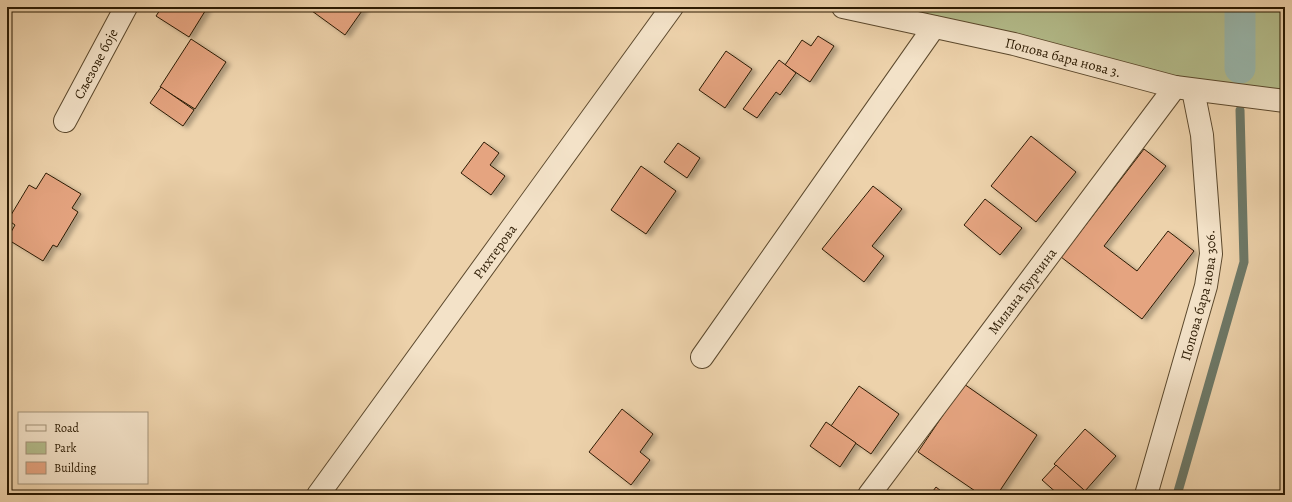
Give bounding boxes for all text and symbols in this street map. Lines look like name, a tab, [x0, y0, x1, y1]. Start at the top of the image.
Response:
street label: Сљезове боје	[69, 25, 123, 103]
street label: Попова бара нова 3.	[1003, 33, 1123, 82]
street label: Рихтерова	[469, 220, 522, 283]
street label: Попова бара нова 306.	[1176, 229, 1221, 363]
street label: Милана Ћурчина	[984, 244, 1061, 338]
legend	[18, 412, 148, 484]
text: Road	[54, 420, 80, 436]
text: Park	[54, 440, 77, 456]
text: Building	[54, 460, 96, 476]

